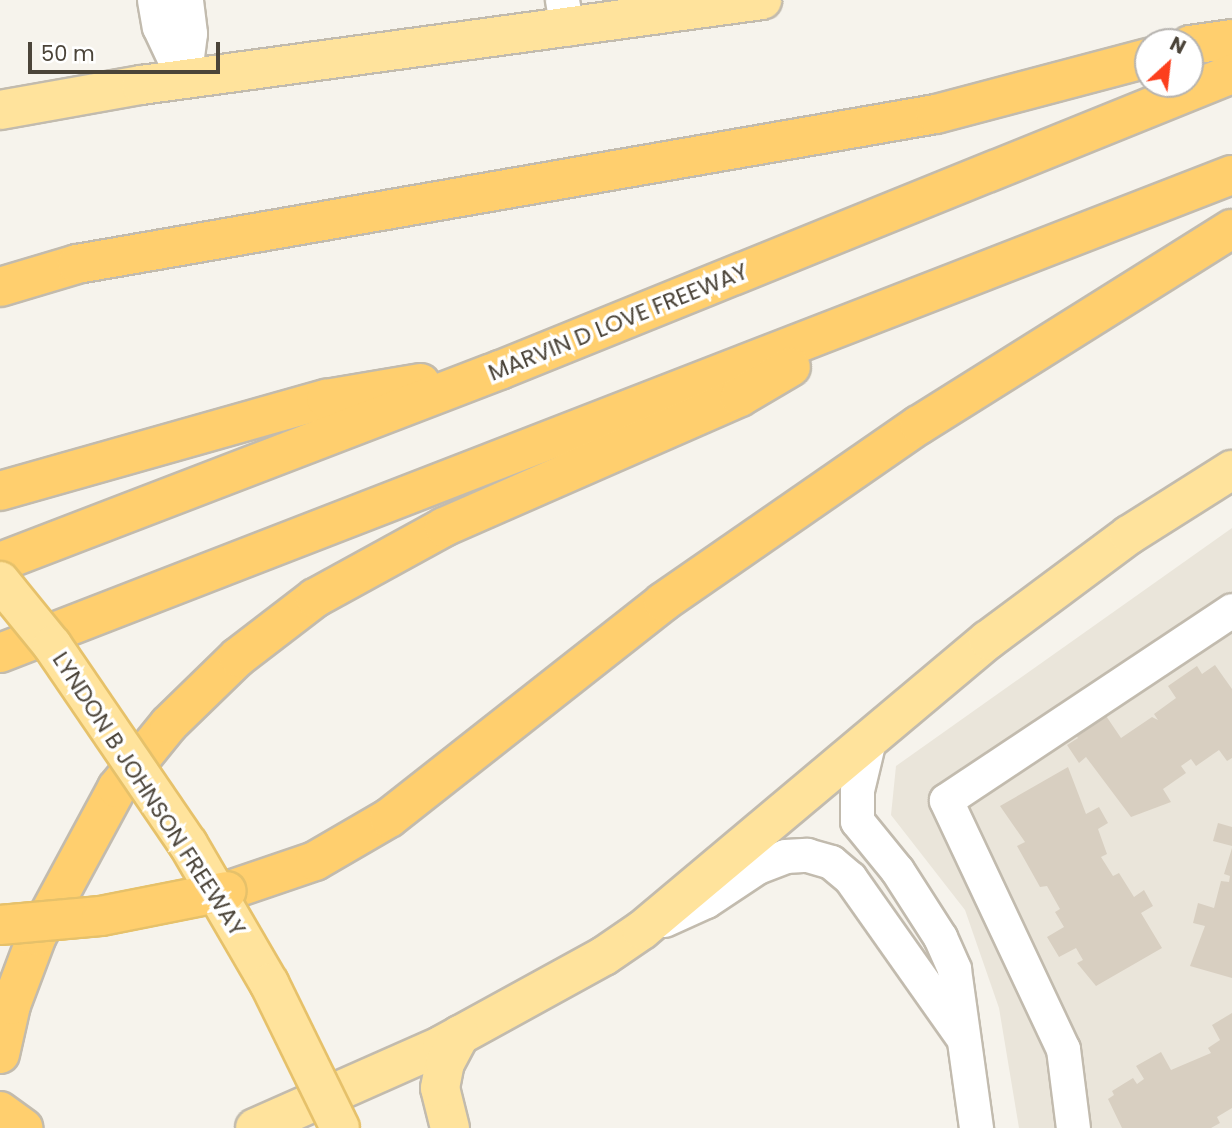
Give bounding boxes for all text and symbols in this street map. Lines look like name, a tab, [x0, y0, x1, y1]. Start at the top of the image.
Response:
scale bar	[32, 28, 224, 72]
north arrow	[1134, 28, 1204, 98]
text: N	[1165, 30, 1190, 61]
text: 50 m	[41, 39, 95, 68]
street label: MARVIN D LOVE FREEWAY	[484, 257, 752, 387]
street label: LYNDON B JOHNSON FREEWAY	[47, 647, 251, 941]

